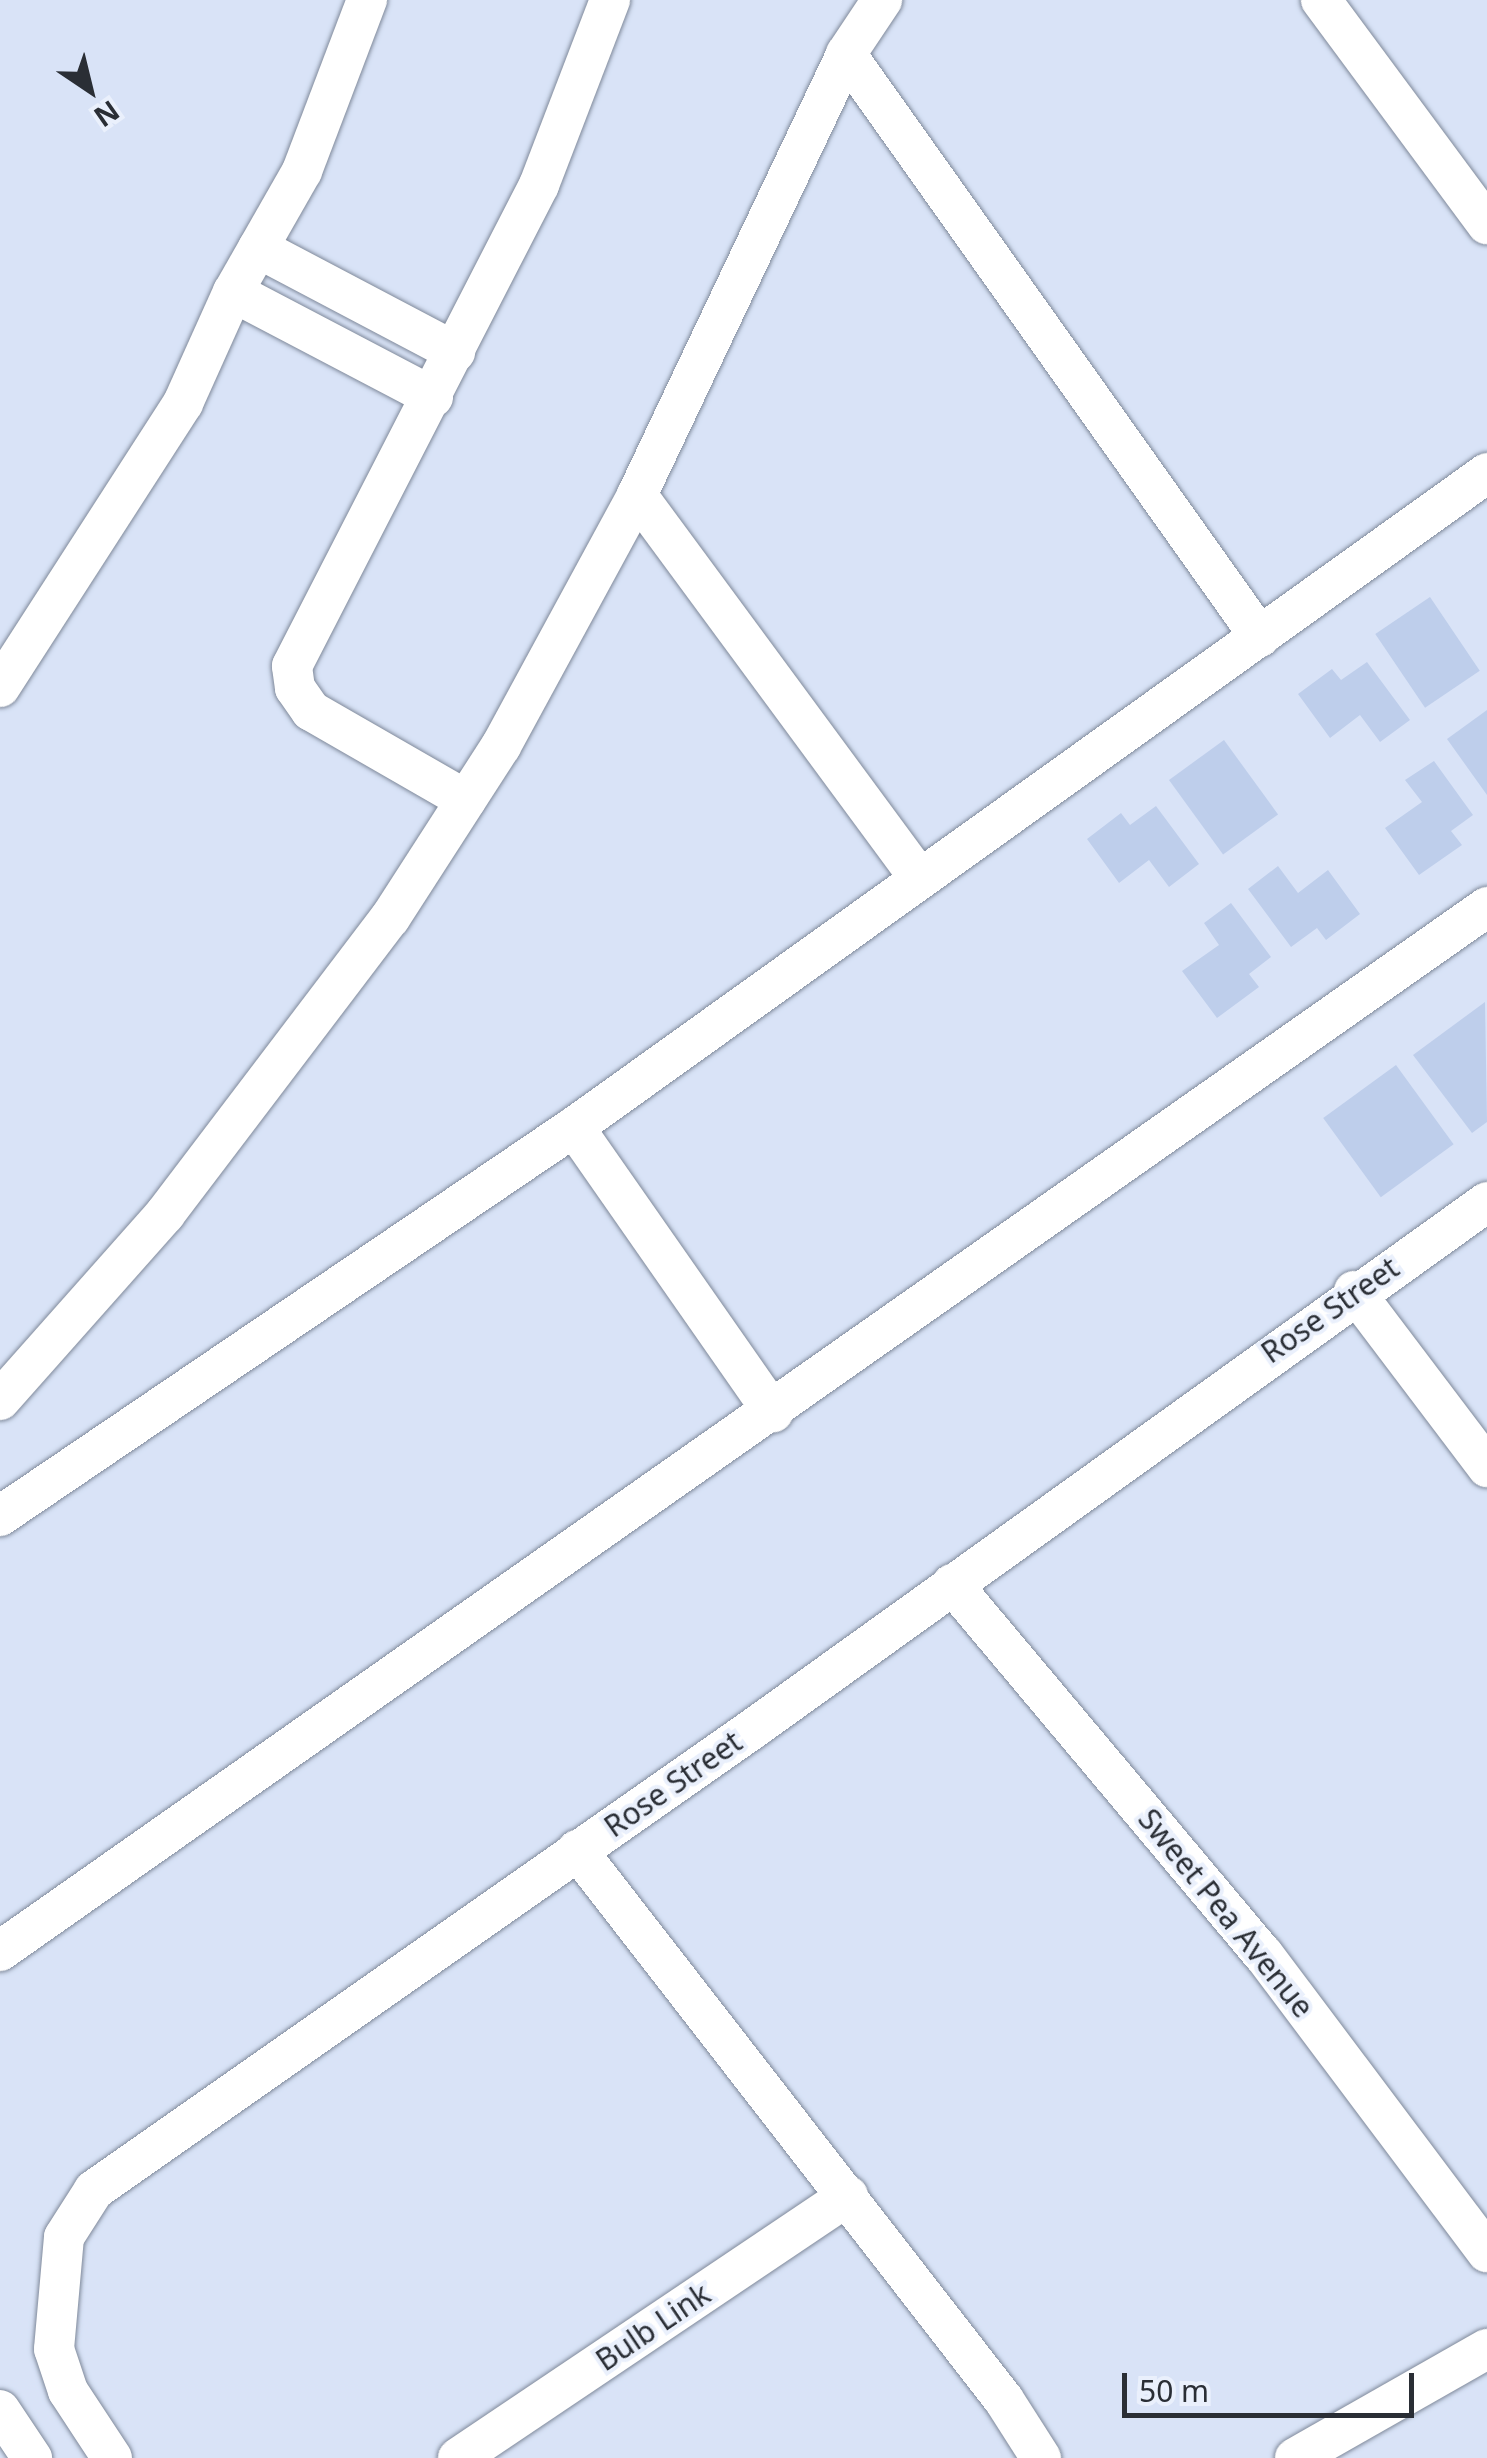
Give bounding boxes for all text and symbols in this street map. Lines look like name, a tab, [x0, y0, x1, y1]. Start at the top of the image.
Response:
north arrow	[40, 40, 140, 140]
text: N	[87, 92, 127, 137]
street label: Rose Street	[1254, 1249, 1406, 1371]
street label: Rose Street	[597, 1723, 749, 1845]
street label: Sweet Pea Avenue	[1131, 1802, 1321, 2024]
street label: Bulb Link	[589, 2276, 717, 2378]
scale bar	[1127, 2353, 1420, 2415]
text: 50 m	[1139, 2370, 1209, 2411]

